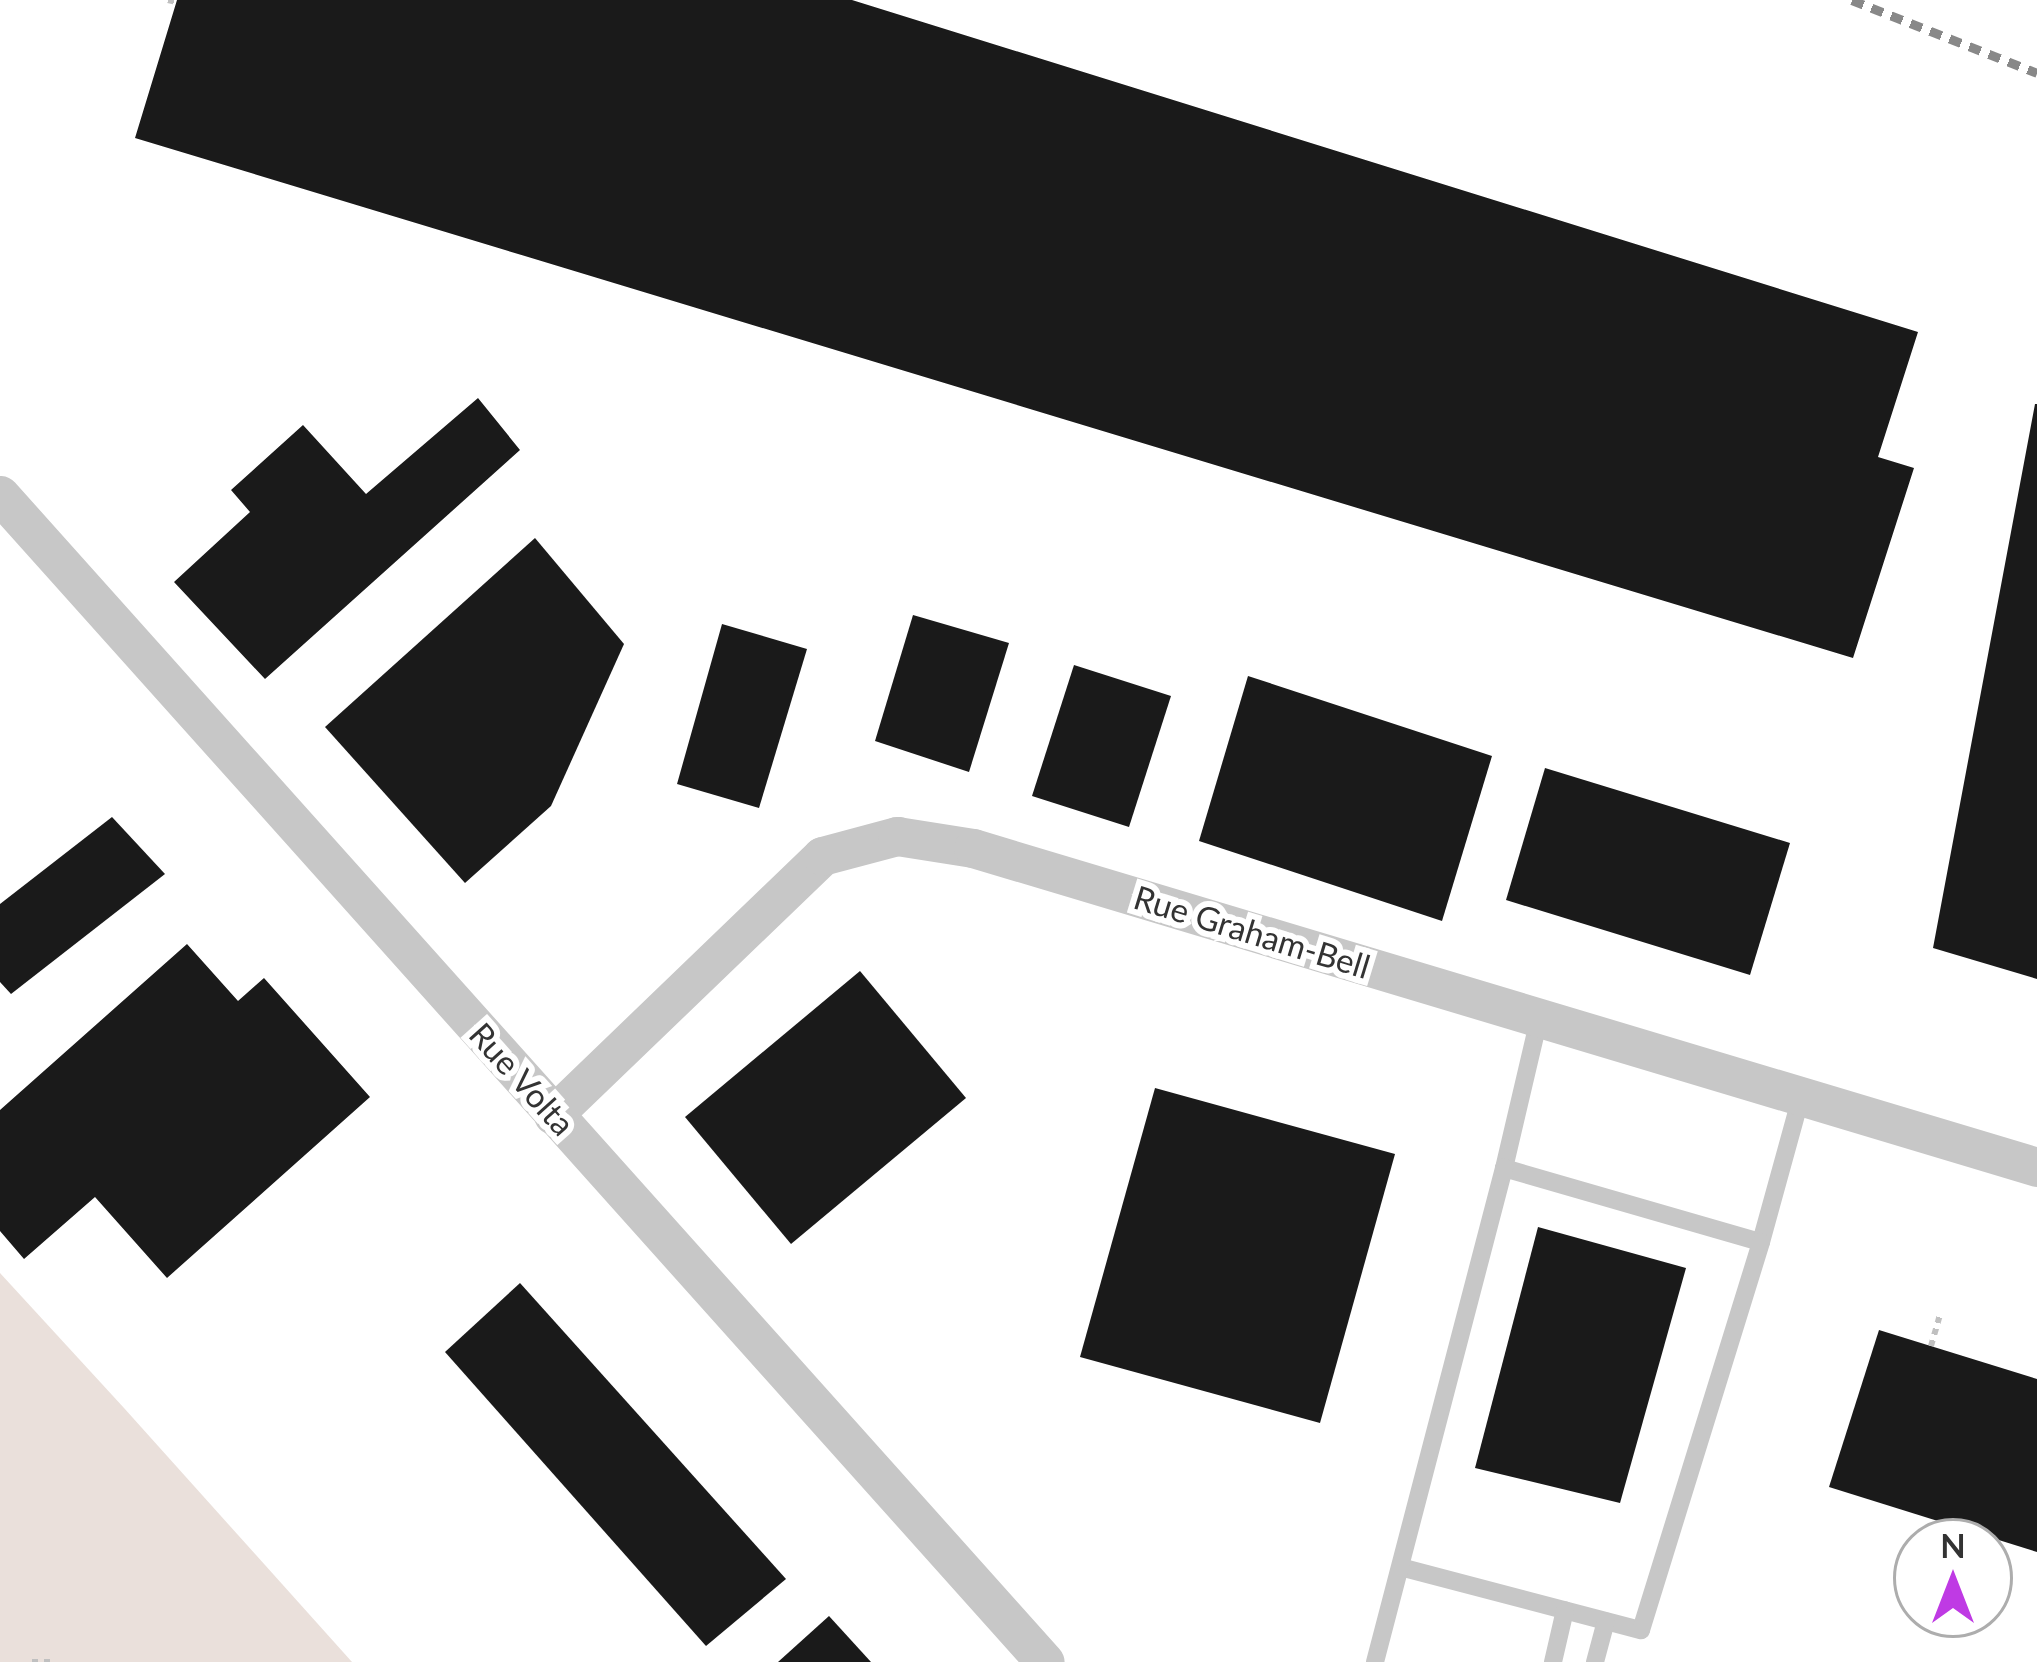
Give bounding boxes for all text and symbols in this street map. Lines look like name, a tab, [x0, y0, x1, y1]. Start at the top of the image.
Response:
street label: Rue Graham-Bell	[1129, 877, 1375, 987]
street label: Rue Volta	[461, 1014, 583, 1144]
north arrow	[1893, 1518, 2013, 1638]
text: N	[1940, 1525, 1966, 1565]

